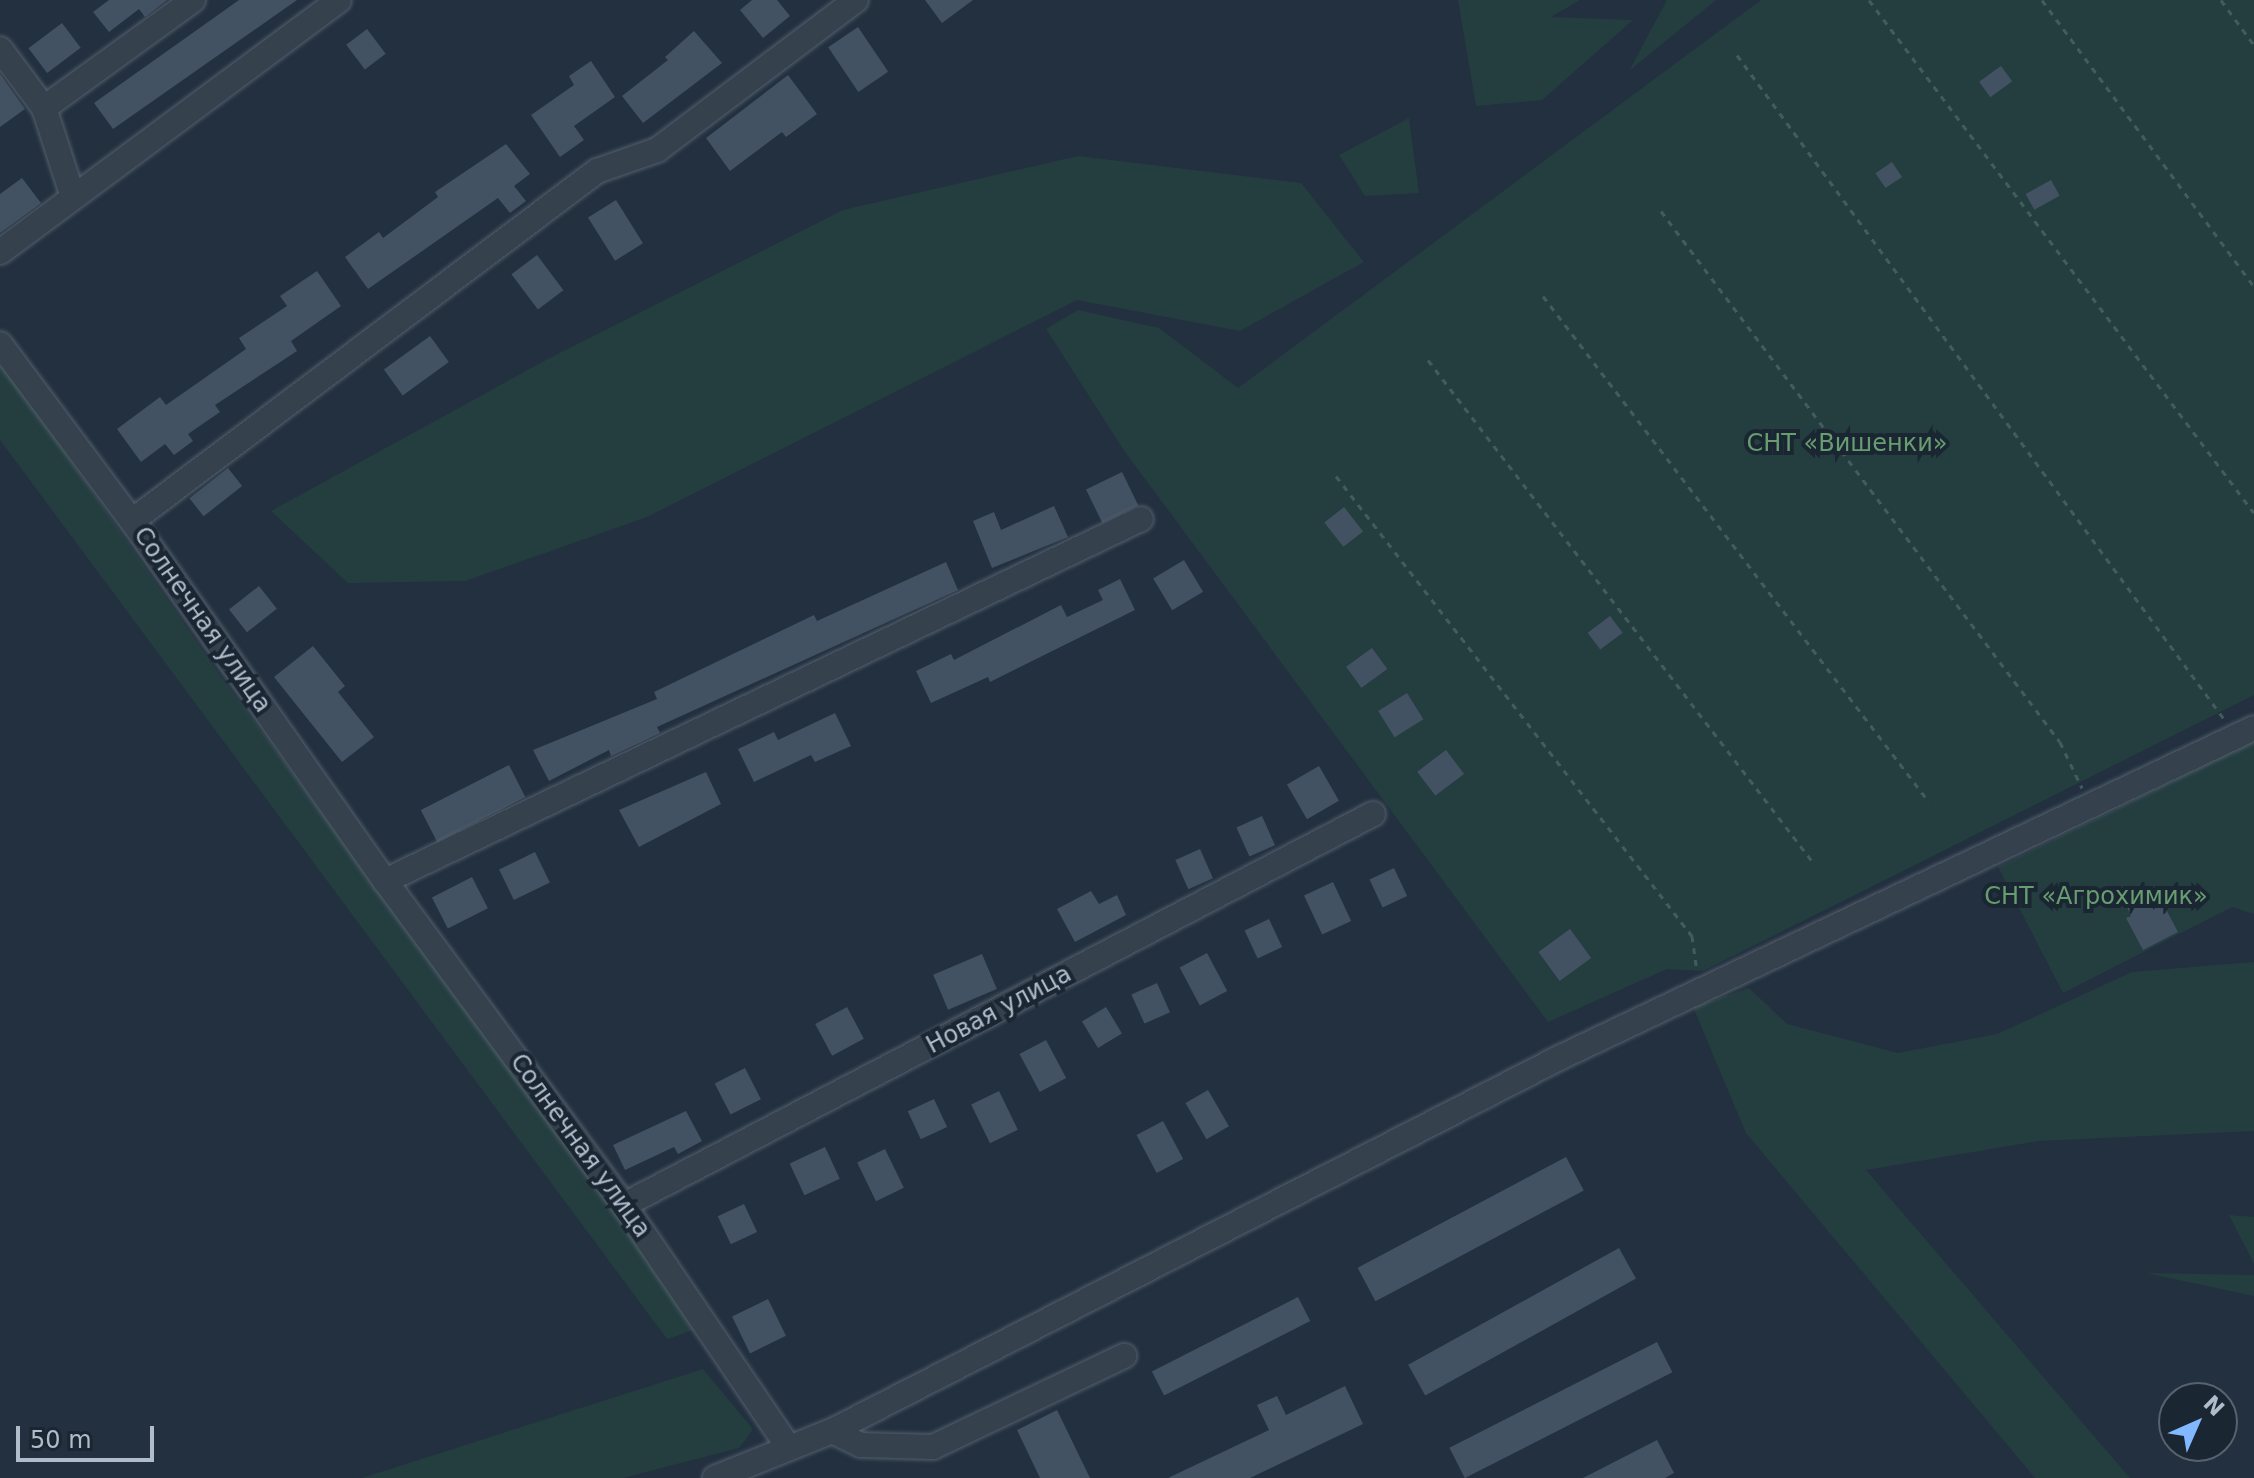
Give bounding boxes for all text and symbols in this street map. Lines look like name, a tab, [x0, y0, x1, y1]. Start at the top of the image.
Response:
park label: СНТ «Вишенки»	[1746, 430, 1948, 458]
street label: Солнечная улица	[127, 522, 277, 718]
park label: СНТ «Агрохимик»	[1984, 883, 2208, 911]
street label: Новая улица	[922, 960, 1076, 1060]
street label: Солнечная улица	[504, 1049, 656, 1243]
north arrow	[2158, 1382, 2238, 1462]
text: N	[2199, 1391, 2229, 1421]
scale bar	[20, 1410, 158, 1460]
text: 50 m	[30, 1426, 92, 1454]

